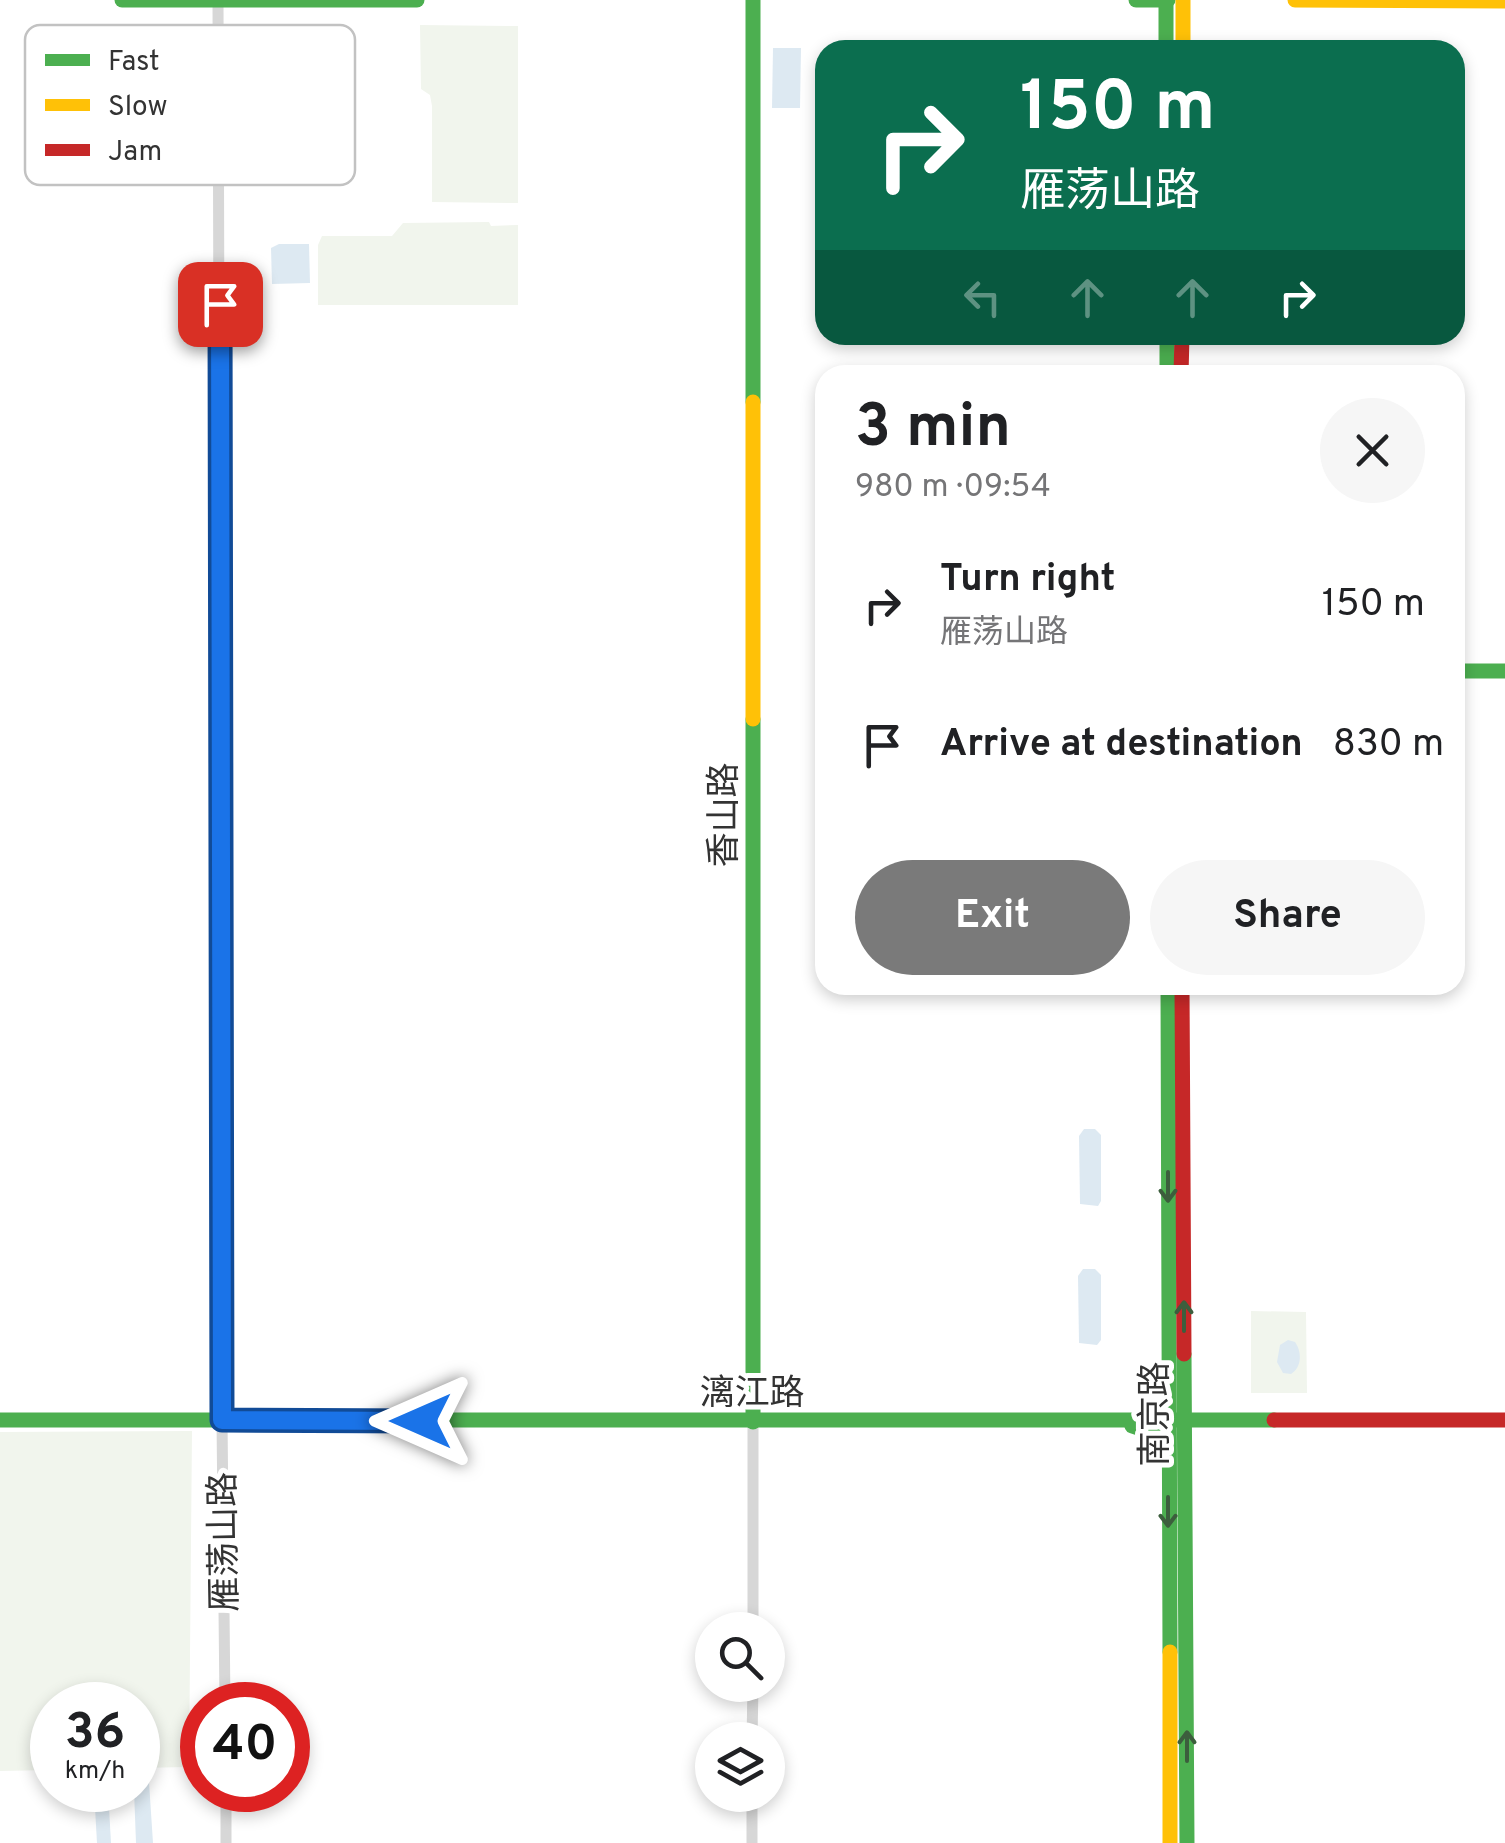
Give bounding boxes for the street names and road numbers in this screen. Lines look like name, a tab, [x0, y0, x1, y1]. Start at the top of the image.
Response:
street label: 香山路	[704, 762, 748, 868]
street label: 南京路	[1135, 1361, 1179, 1467]
street label: 漓江路	[699, 1373, 805, 1417]
street label: 雁荡山路	[203, 1472, 249, 1612]

